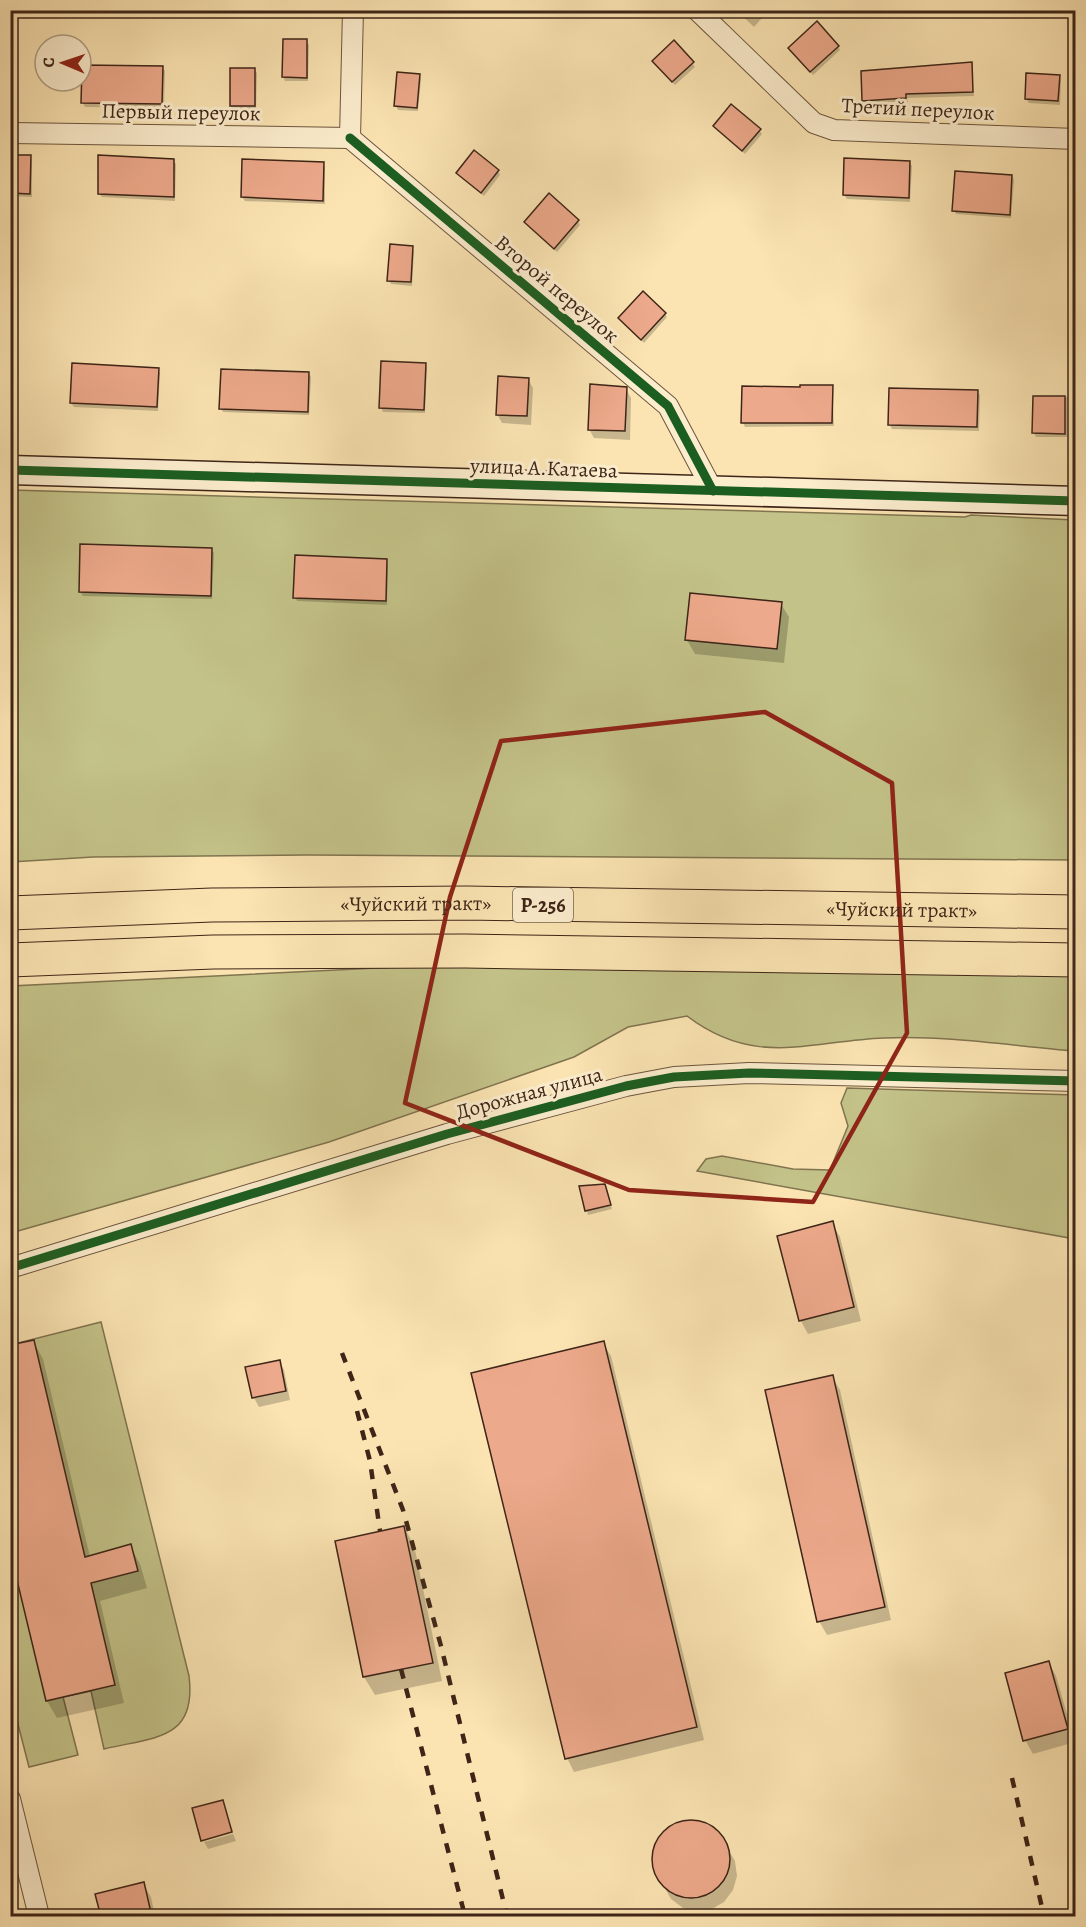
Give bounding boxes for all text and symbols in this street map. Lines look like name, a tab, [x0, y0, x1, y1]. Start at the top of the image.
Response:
north arrow	[33, 33, 93, 93]
text: С	[38, 57, 60, 68]
street label: Третий переулок	[841, 91, 995, 127]
street label: Первый переулок	[101, 97, 261, 127]
street label: Второй переулок	[489, 229, 625, 349]
street label: улица А.Катаева	[469, 451, 619, 485]
road number: Р-256	[513, 888, 573, 922]
street label: «Чуйский тракт»	[340, 889, 491, 918]
street label: «Чуйский тракт»	[826, 894, 977, 925]
street label: Дорожная улица	[452, 1060, 606, 1126]

